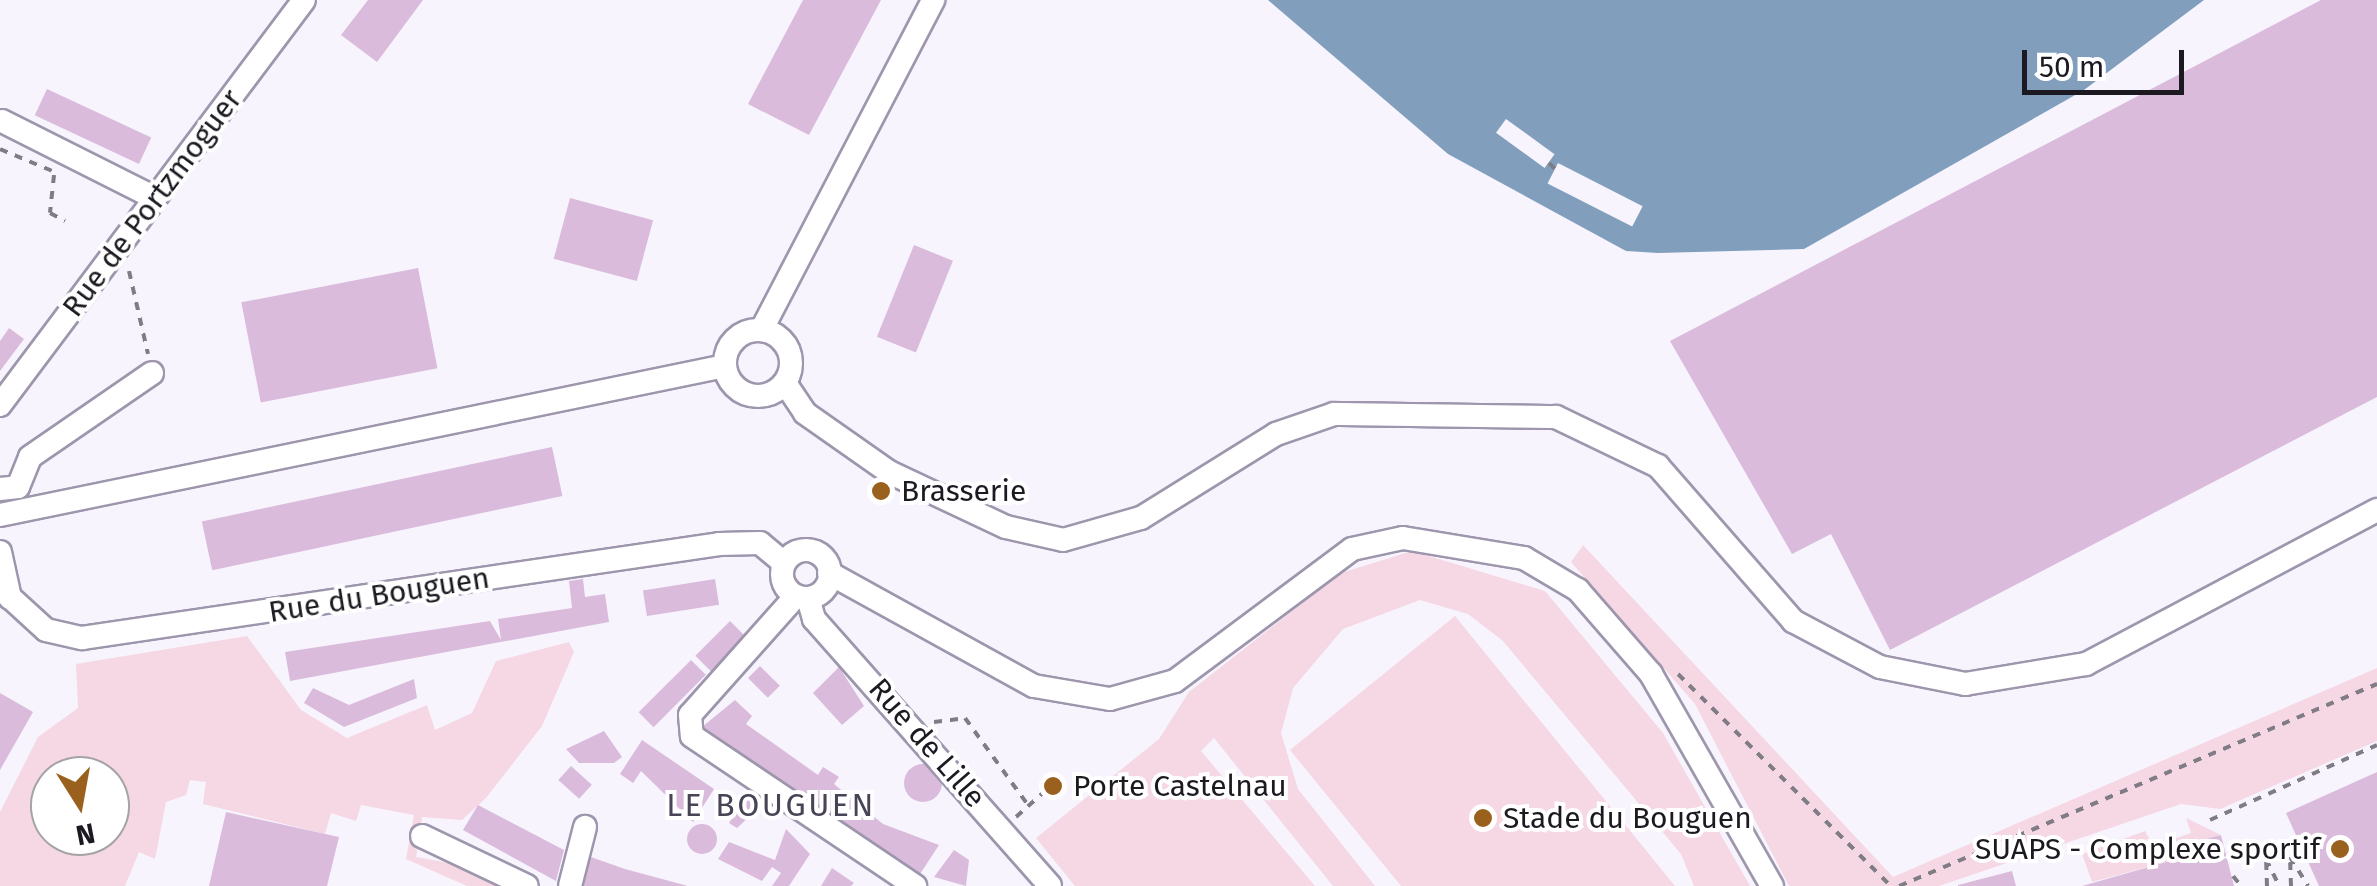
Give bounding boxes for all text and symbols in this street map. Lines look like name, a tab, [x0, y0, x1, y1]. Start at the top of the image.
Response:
scale bar	[2027, 30, 2190, 92]
text: 50 m	[2039, 49, 2104, 85]
street label: Rue de Portzmoguer	[55, 82, 249, 324]
place label: Brasserie	[901, 473, 1026, 509]
marker: Brasserie	[870, 480, 892, 502]
street label: Rue du Bouguen	[266, 560, 492, 630]
street label: Rue de Lille	[861, 671, 993, 815]
north arrow	[30, 756, 130, 856]
place label: Porte Castelnau	[1073, 768, 1287, 804]
marker: Porte Castelnau	[1042, 775, 1064, 797]
district label: LE BOUGUEN	[666, 786, 876, 824]
place label: Stade du Bouguen	[1503, 800, 1752, 836]
marker: Stade du Bouguen	[1472, 807, 1494, 829]
text: N	[73, 816, 98, 852]
place label: SUAPS - Complexe sportif	[1975, 831, 2320, 867]
marker: SUAPS - Complexe sportif	[2329, 838, 2351, 860]

